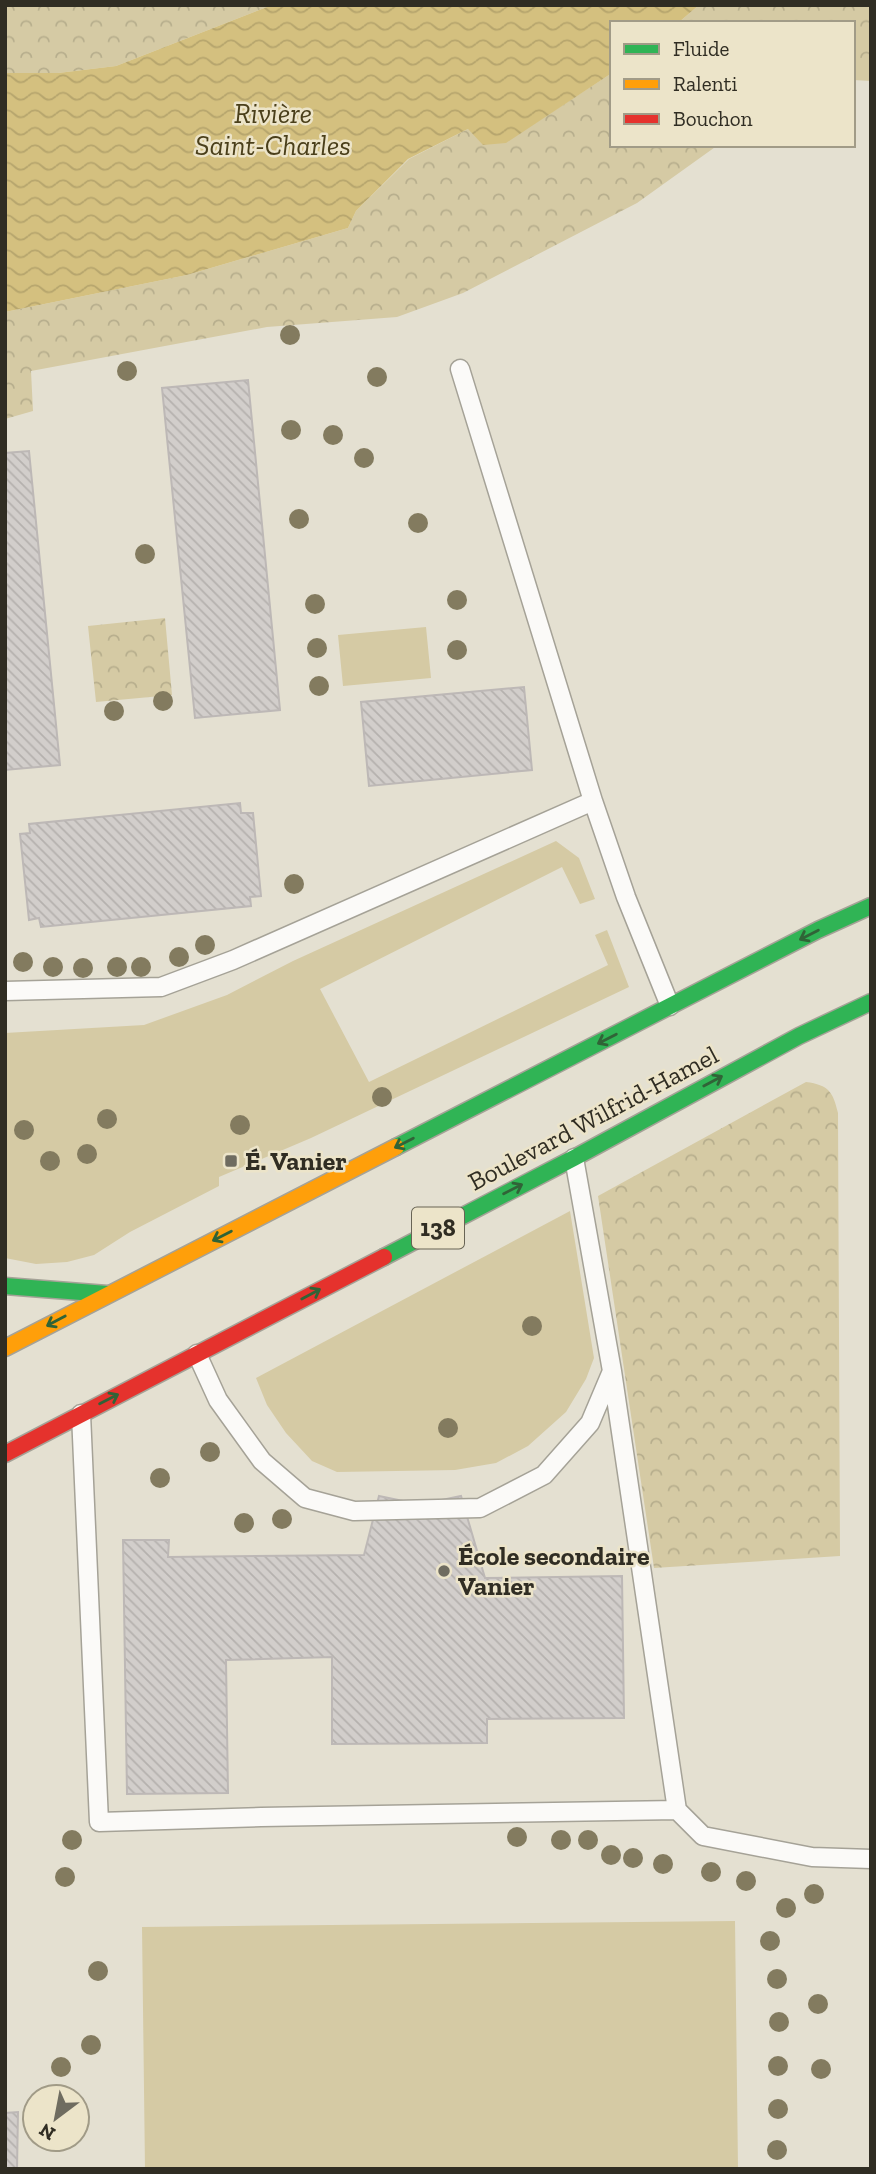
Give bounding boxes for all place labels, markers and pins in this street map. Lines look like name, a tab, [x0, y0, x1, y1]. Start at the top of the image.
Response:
place label: É. Vanier	[245, 1145, 347, 1177]
marker: É. Vanier	[223, 1153, 239, 1169]
place label: École secondaire Vanier	[458, 1540, 650, 1602]
marker: École secondaire Vanier	[436, 1563, 452, 1579]

